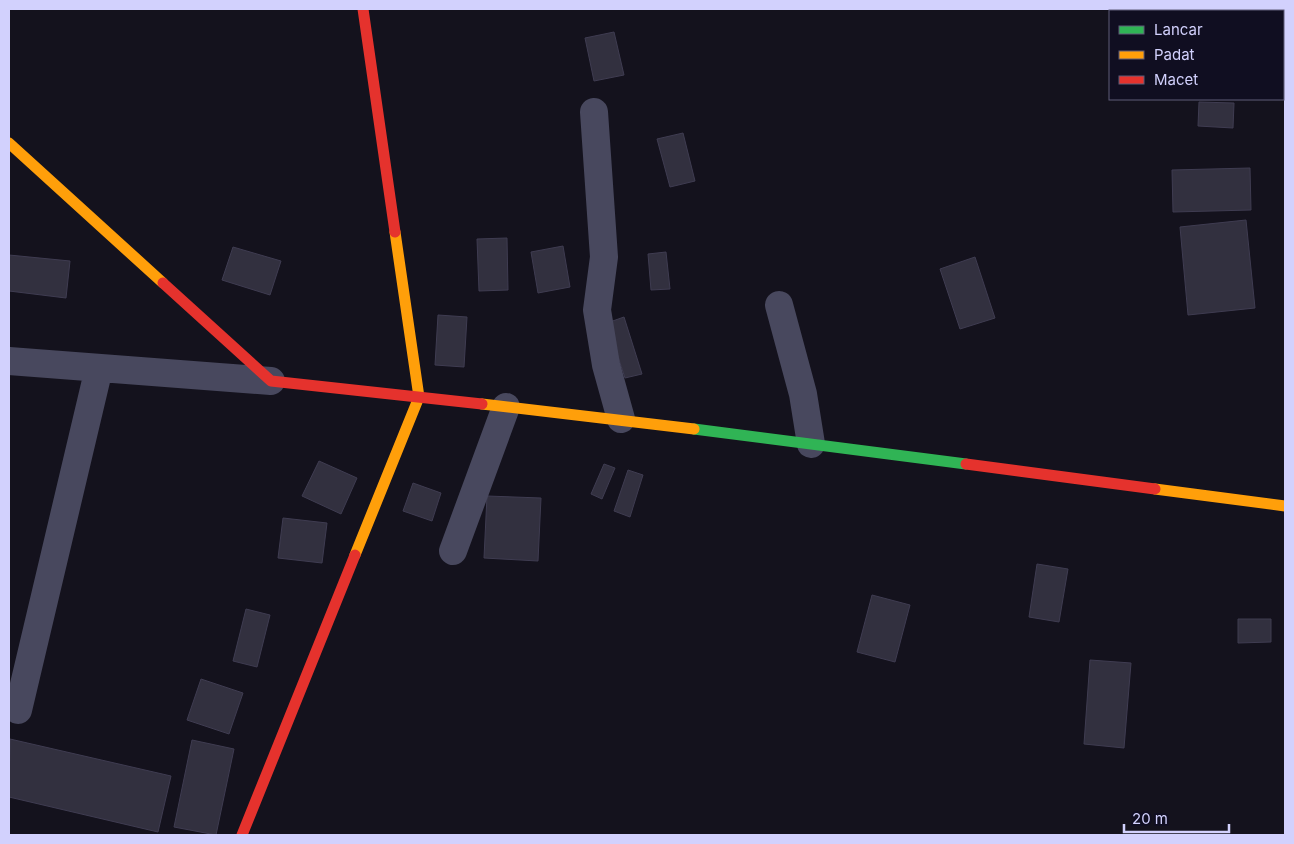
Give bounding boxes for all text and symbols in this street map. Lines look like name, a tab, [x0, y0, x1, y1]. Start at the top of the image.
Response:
legend	[1109, 10, 1284, 100]
text: Lancar	[1154, 20, 1203, 39]
text: Padat	[1154, 45, 1195, 64]
text: Macet	[1154, 70, 1198, 89]
scale bar	[1124, 802, 1229, 834]
text: 20 m	[1132, 809, 1168, 828]

